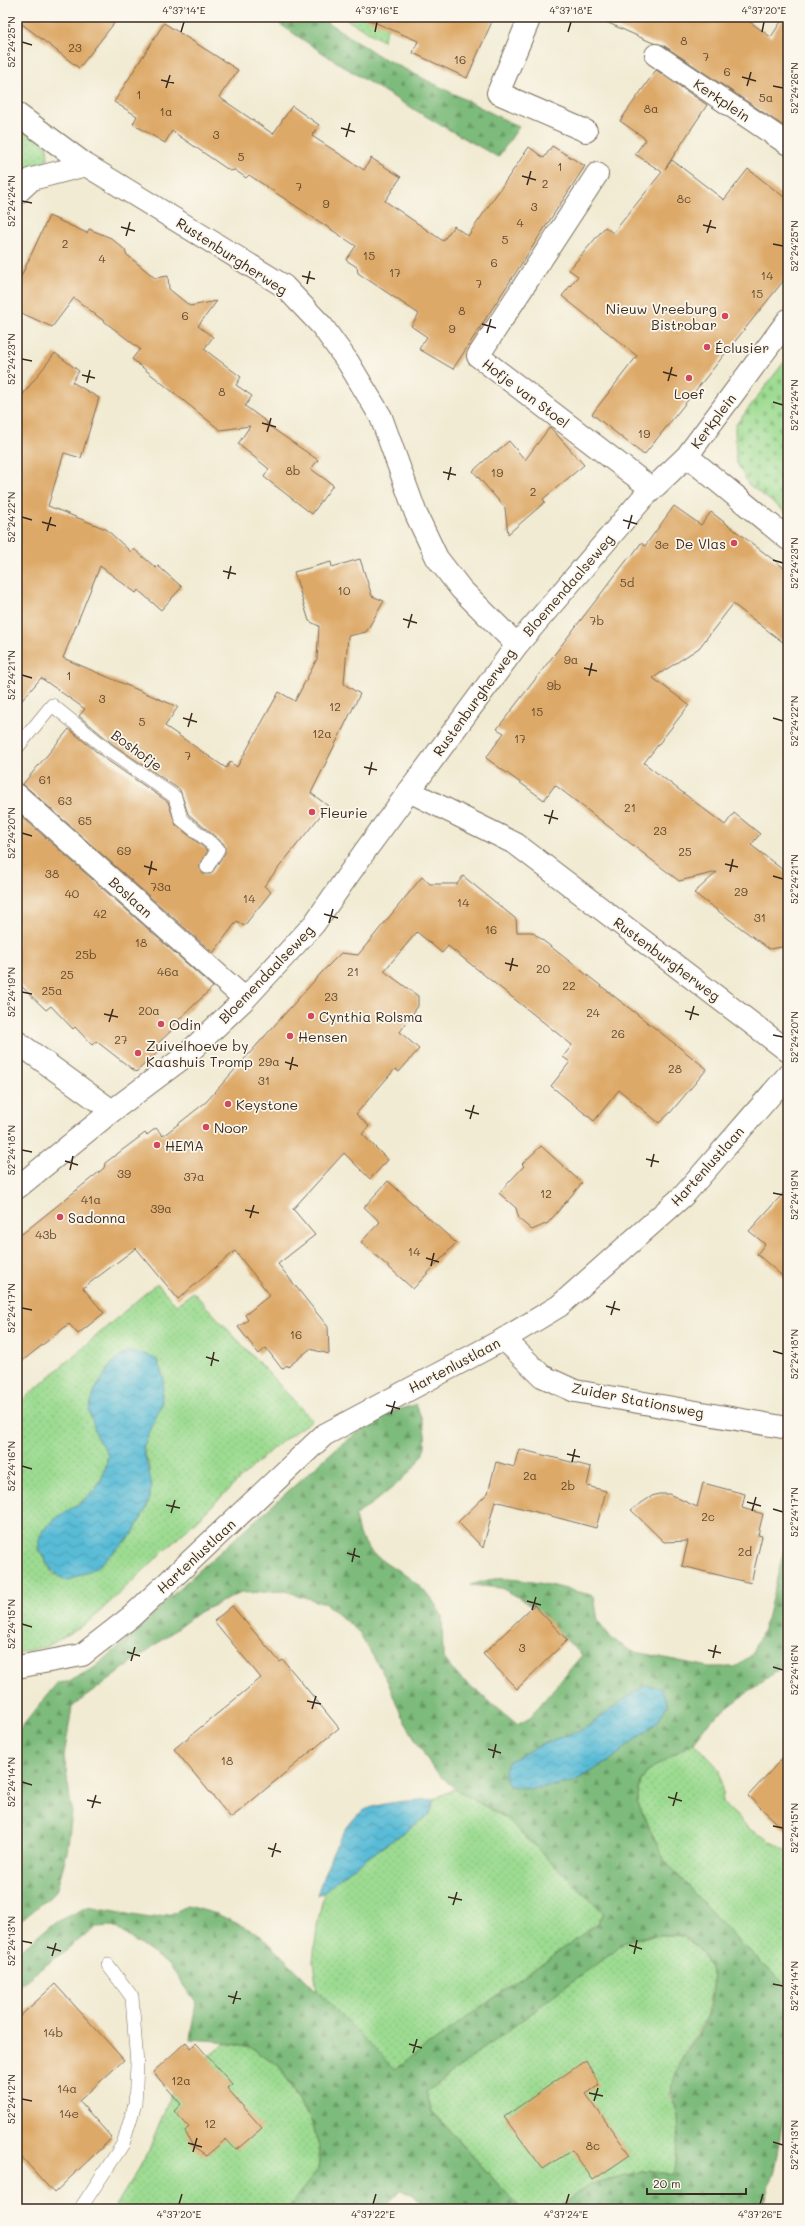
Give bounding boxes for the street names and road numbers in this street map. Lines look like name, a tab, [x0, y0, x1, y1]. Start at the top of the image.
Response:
street label: Kerkplein	[690, 74, 754, 126]
street label: Rustenburgherweg	[173, 213, 291, 299]
street label: Hofje van Stoel	[479, 354, 573, 432]
street label: Kerkplein	[686, 390, 740, 452]
street label: Bloemendaalseweg	[518, 530, 618, 640]
street label: Rustenburgherweg	[428, 644, 520, 760]
street label: Boshofje	[108, 725, 166, 775]
street label: Boslaan	[105, 872, 157, 922]
street label: Rustenburgherweg	[610, 913, 724, 1005]
street label: Bloemendaalseweg	[214, 921, 318, 1027]
street label: Hartenlustlaan	[666, 1122, 748, 1210]
street label: Hartenlustlaan	[405, 1333, 503, 1397]
street label: Zuider Stationsweg	[570, 1378, 706, 1422]
street label: Hartenlustlaan	[153, 1515, 239, 1597]

